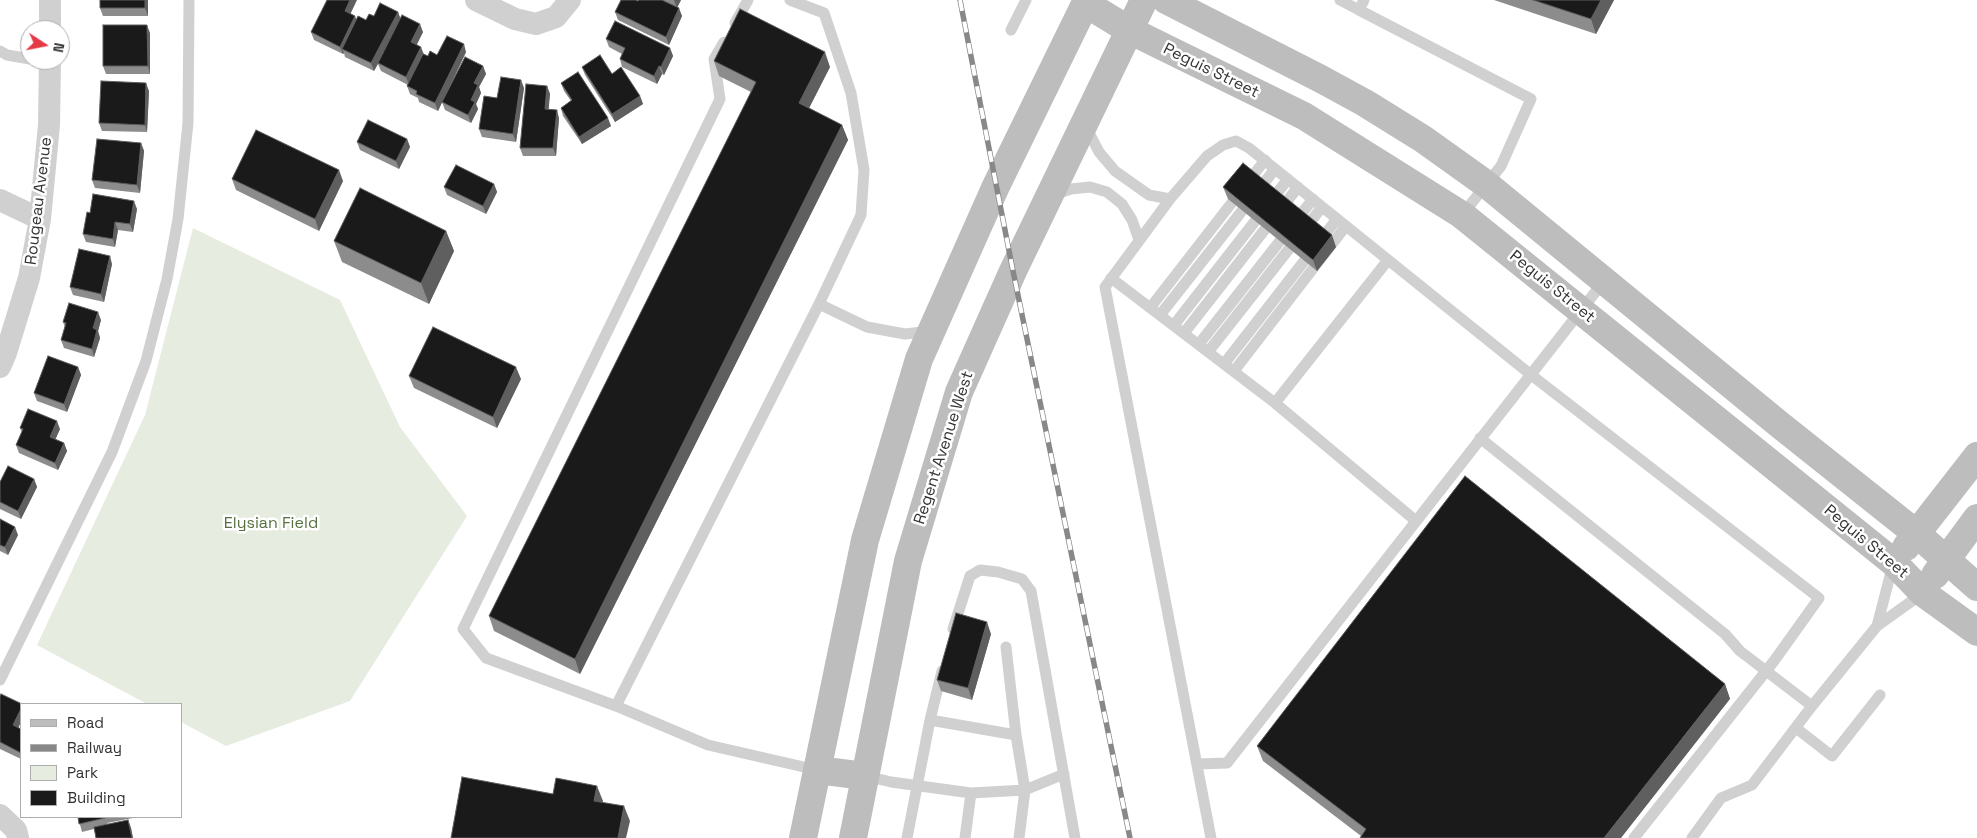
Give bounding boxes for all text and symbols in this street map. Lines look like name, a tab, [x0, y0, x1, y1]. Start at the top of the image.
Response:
north arrow	[20, 20, 70, 70]
street label: Peguis Street	[1160, 40, 1262, 102]
text: N	[49, 41, 68, 54]
street label: Rougeau Avenue	[22, 136, 56, 266]
street label: Peguis Street	[1505, 247, 1599, 327]
street label: Regent Avenue West	[910, 369, 978, 527]
street label: Peguis Street	[1820, 501, 1912, 583]
park label: Elysian Field	[224, 514, 318, 534]
legend	[20, 703, 182, 818]
text: Road	[67, 713, 104, 732]
text: Railway	[67, 738, 122, 757]
text: Park	[67, 763, 98, 782]
text: Building	[67, 788, 126, 807]

